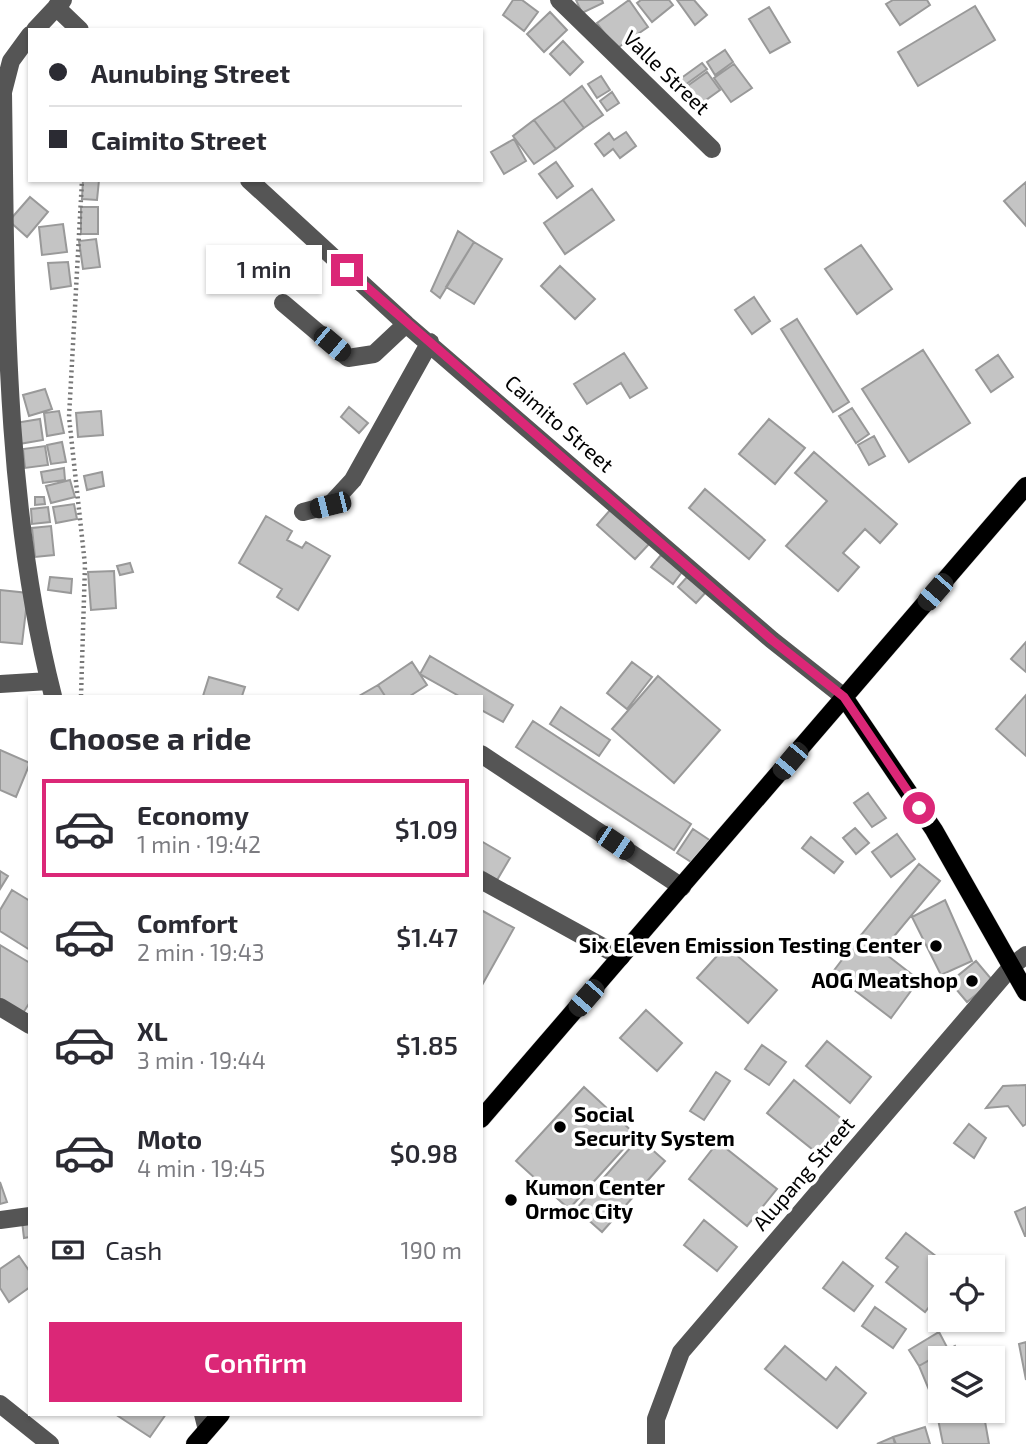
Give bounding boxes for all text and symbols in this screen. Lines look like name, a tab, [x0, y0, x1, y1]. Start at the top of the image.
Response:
street label: Valle Street	[619, 25, 715, 119]
text: Aunubing Street	[91, 57, 290, 88]
text: Caimito Street	[91, 124, 267, 155]
callout: 1 min	[207, 246, 322, 294]
route end	[331, 254, 363, 286]
text: 1 min	[237, 255, 291, 283]
car	[310, 322, 355, 366]
street label: Caimito Street	[501, 369, 619, 477]
car	[308, 490, 353, 520]
car	[914, 569, 957, 615]
text: Choose a ride	[49, 718, 252, 756]
car	[769, 738, 812, 784]
route start	[903, 792, 935, 824]
icon: car	[53, 797, 116, 860]
text: Economy	[137, 799, 249, 830]
text: $1.09	[395, 813, 458, 844]
car	[592, 823, 639, 863]
text: 1 min · 19:42	[137, 830, 261, 858]
icon: car	[53, 905, 116, 968]
text: Comfort	[137, 907, 238, 938]
text: $1.47	[396, 921, 458, 952]
place label: Six Eleven Emission Testing Center	[579, 932, 922, 957]
text: 2 min · 19:43	[137, 938, 265, 966]
marker: Six Eleven Emission Testing Center	[928, 938, 944, 954]
place label: AOG Meatshop	[811, 967, 958, 992]
marker: AOG Meatshop	[964, 973, 980, 989]
car	[565, 975, 608, 1021]
icon: car	[53, 1013, 116, 1076]
text: XL	[137, 1015, 168, 1046]
text: $1.85	[396, 1029, 458, 1060]
text: 3 min · 19:44	[137, 1046, 266, 1074]
place label: Social Security System	[574, 1101, 735, 1151]
street label: Alupang Street	[747, 1111, 859, 1235]
marker: Social Security System	[552, 1119, 568, 1135]
icon: car	[53, 1121, 116, 1184]
text: Moto	[137, 1123, 202, 1154]
text: $0.98	[390, 1137, 458, 1168]
text: 4 min · 19:45	[137, 1154, 265, 1182]
place label: Kumon Center Ormoc City	[525, 1174, 665, 1224]
marker: Kumon Center Ormoc City	[503, 1192, 519, 1208]
icon: cash	[49, 1231, 87, 1269]
text: Cash	[105, 1234, 162, 1265]
text: 190 m	[401, 1236, 462, 1264]
map controls	[928, 1255, 1005, 1423]
button: locate	[928, 1255, 1005, 1332]
button: Confirm	[49, 1322, 462, 1402]
button: layers	[928, 1346, 1005, 1423]

